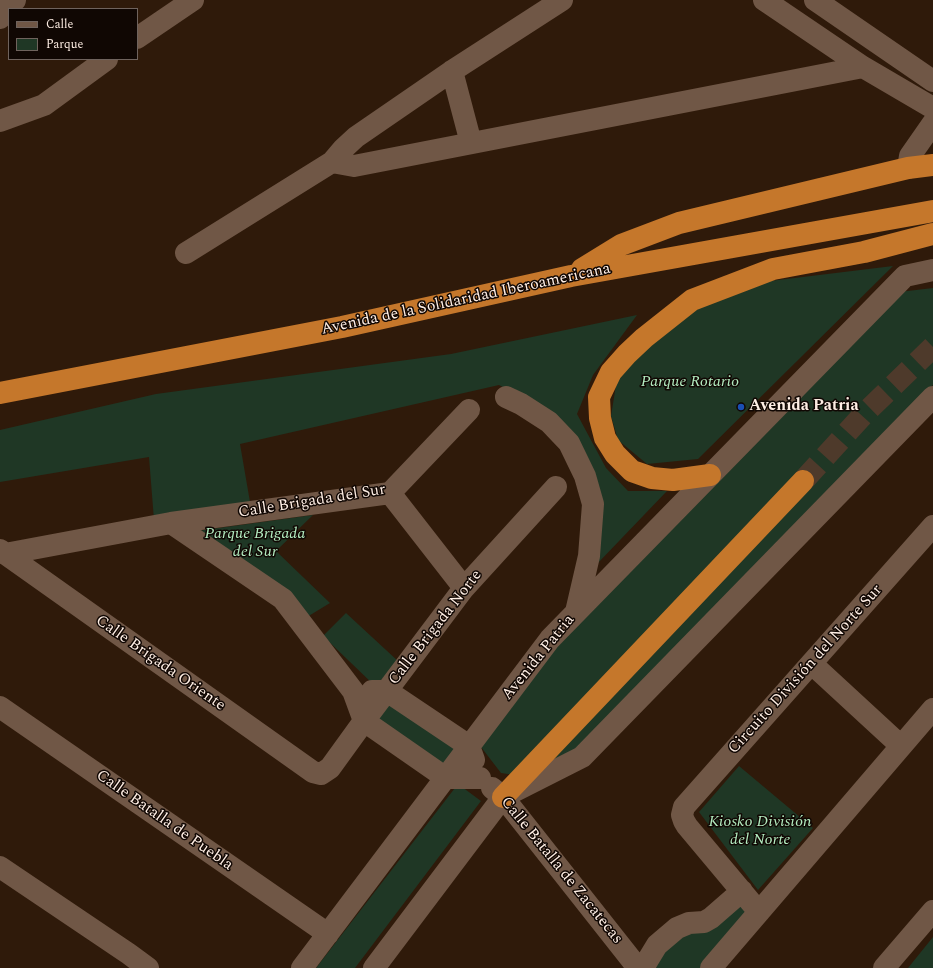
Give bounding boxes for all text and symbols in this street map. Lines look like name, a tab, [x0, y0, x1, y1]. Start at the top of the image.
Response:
legend	[8, 8, 138, 60]
text: Calle	[46, 15, 73, 34]
text: Parque	[46, 35, 83, 54]
street label: Avenida de la Solidaridad Iberoamericana	[320, 260, 612, 340]
park label: Parque Rotario	[641, 373, 739, 393]
place label: Avenida Patria	[749, 397, 859, 417]
marker: Avenida Patria	[736, 402, 746, 412]
street label: Calle Brigada del Sur	[237, 481, 387, 523]
park label: Parque Brigada del Sur	[205, 525, 305, 563]
street label: Calle Brigada Norte	[385, 567, 487, 689]
street label: Circuito División del Norte Sur	[725, 581, 887, 759]
street label: Avenida Patria	[499, 611, 579, 705]
street label: Calle Brigada Oriente	[91, 612, 229, 716]
street label: Calle Batalla de Puebla	[92, 767, 236, 875]
street label: Calle Batalla de Zacatecas	[496, 794, 626, 948]
park label: Kiosko División del Norte	[708, 813, 812, 851]

